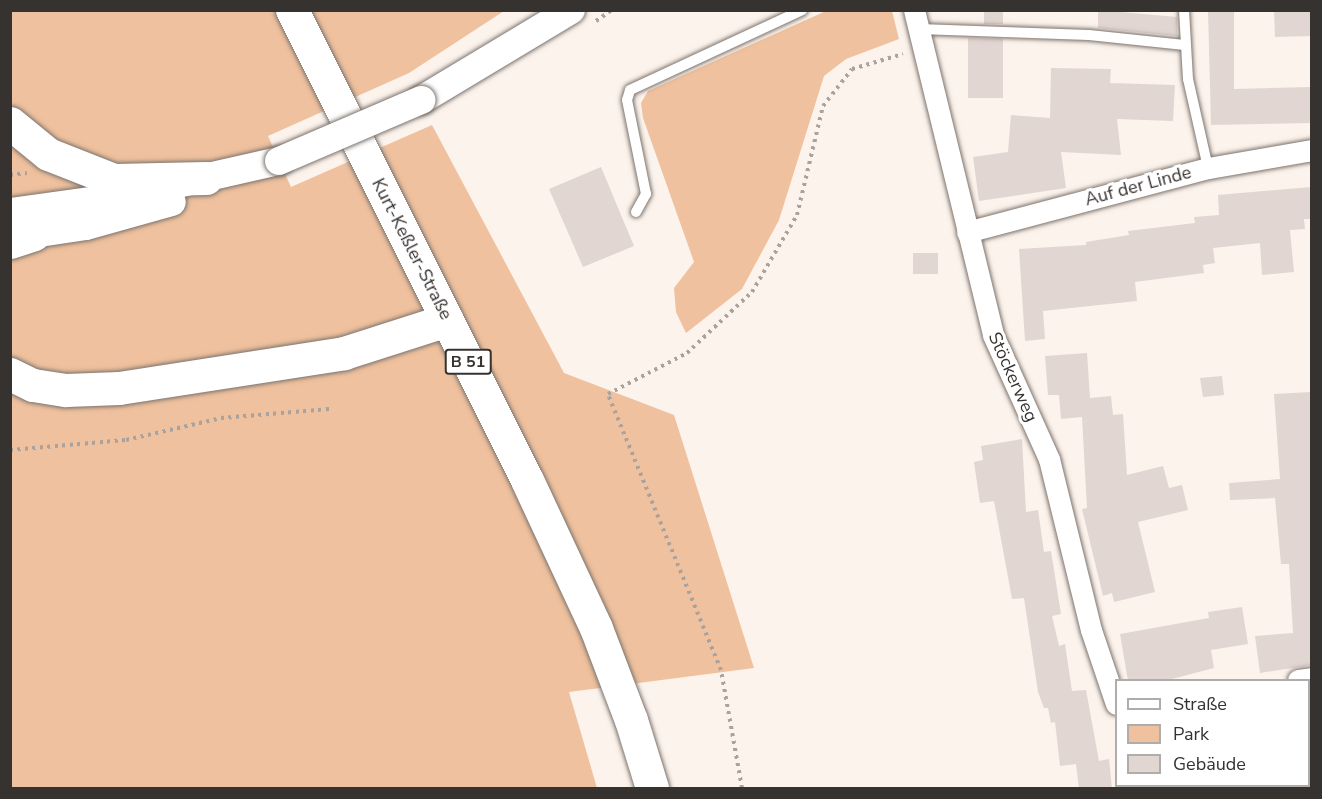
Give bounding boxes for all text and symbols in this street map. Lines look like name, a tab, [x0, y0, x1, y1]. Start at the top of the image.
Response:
street label: Auf der Linde	[1082, 161, 1194, 211]
street label: Kurt-Keßler-Straße	[367, 175, 457, 323]
street label: Stöckerweg	[984, 329, 1042, 425]
road number: B 51	[444, 349, 492, 375]
legend	[1115, 679, 1310, 787]
text: Straße	[1173, 692, 1227, 716]
text: Park	[1173, 722, 1209, 746]
text: Gebäude	[1173, 752, 1246, 776]

